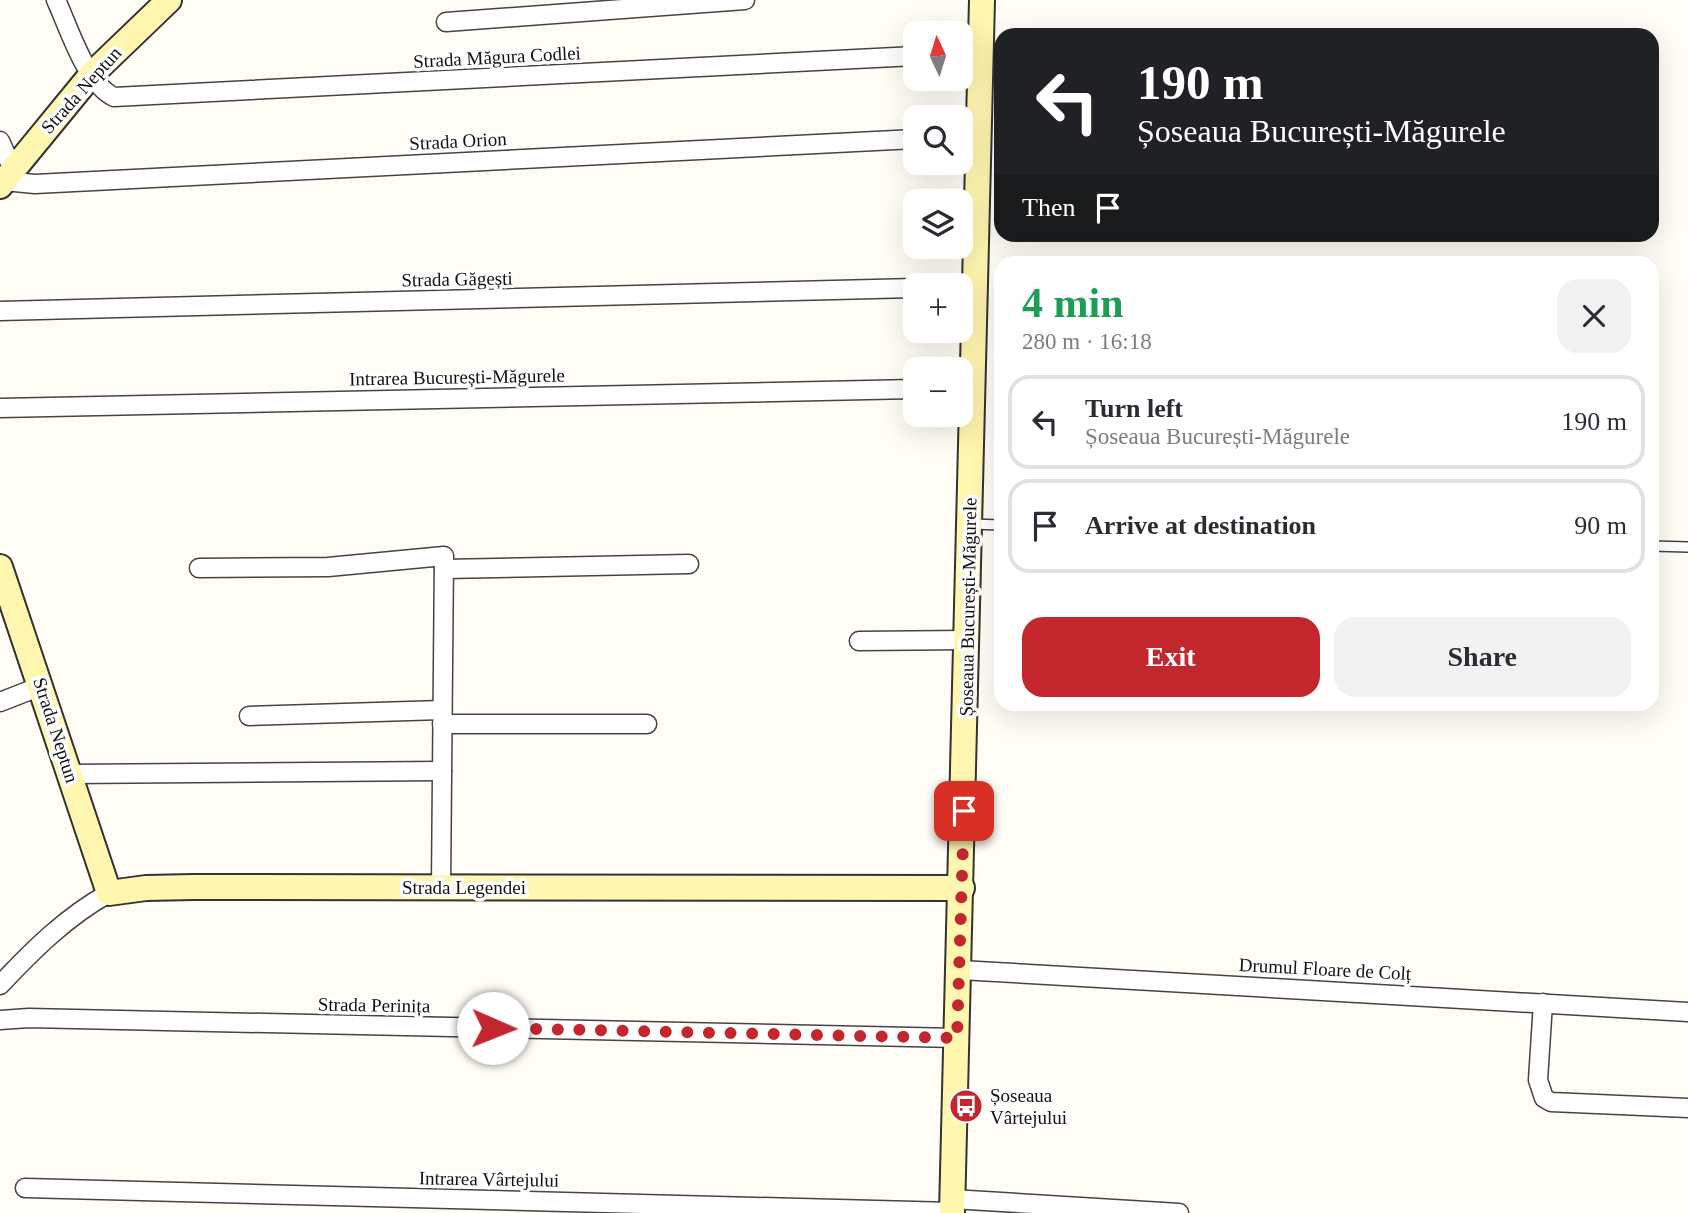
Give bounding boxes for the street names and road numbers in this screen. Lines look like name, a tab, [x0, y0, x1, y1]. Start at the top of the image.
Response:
street label: Strada Neptun	[37, 42, 126, 138]
street label: Strada Măgura Codlei	[413, 42, 581, 72]
street label: Strada Orion	[409, 128, 508, 154]
street label: Strada Găgești	[401, 268, 513, 290]
street label: Intrarea București-Măgurele	[349, 365, 565, 389]
street label: Șoseaua București-Măgurele	[956, 497, 980, 717]
street label: Strada Neptun	[29, 675, 83, 786]
street label: Strada Legendei	[402, 877, 526, 898]
street label: Drumul Floare de Colț	[1238, 954, 1412, 984]
street label: Strada Perinița	[318, 994, 431, 1016]
street label: Intrarea Vârtejului	[419, 1167, 559, 1191]

